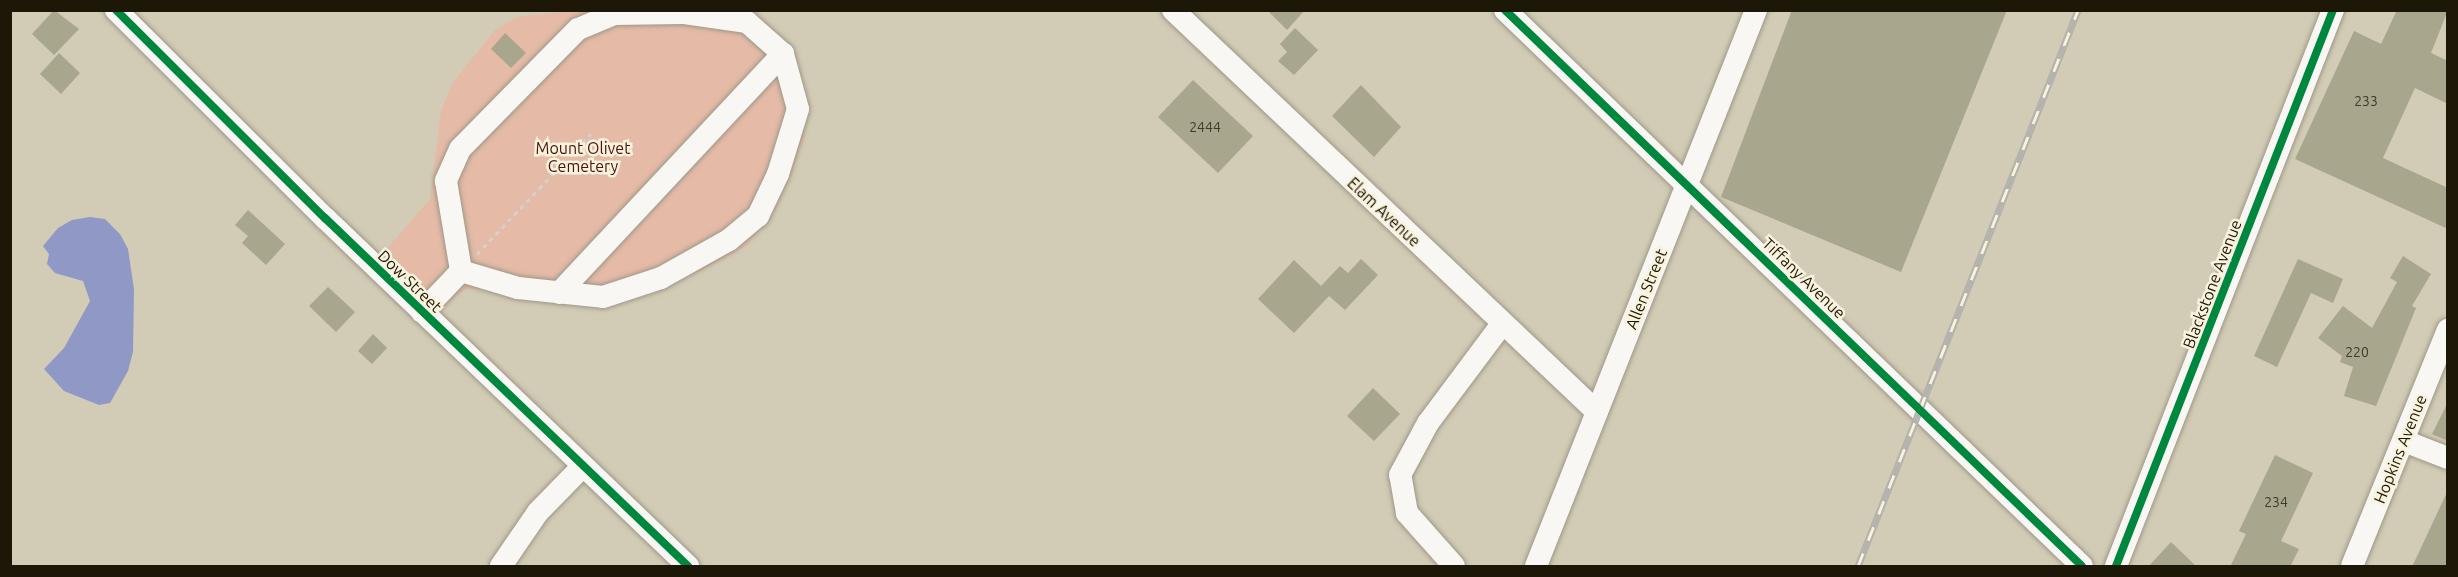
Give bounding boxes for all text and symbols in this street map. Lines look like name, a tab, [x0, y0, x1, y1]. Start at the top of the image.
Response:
house number: 233	[2354, 93, 2378, 109]
house number: 2444	[1189, 119, 1221, 135]
park label: Mount Olivet Cemetery	[536, 138, 630, 176]
street label: Elam Avenue	[1344, 173, 1424, 251]
street label: Blackstone Avenue	[2179, 217, 2245, 351]
street label: Tiffany Avenue	[1759, 234, 1849, 322]
street label: Dow Street	[374, 246, 446, 316]
street label: Allen Street	[1621, 246, 1671, 332]
house number: 220	[2345, 344, 2369, 360]
street label: Hopkins Avenue	[2369, 392, 2431, 506]
house number: 234	[2264, 494, 2288, 510]

